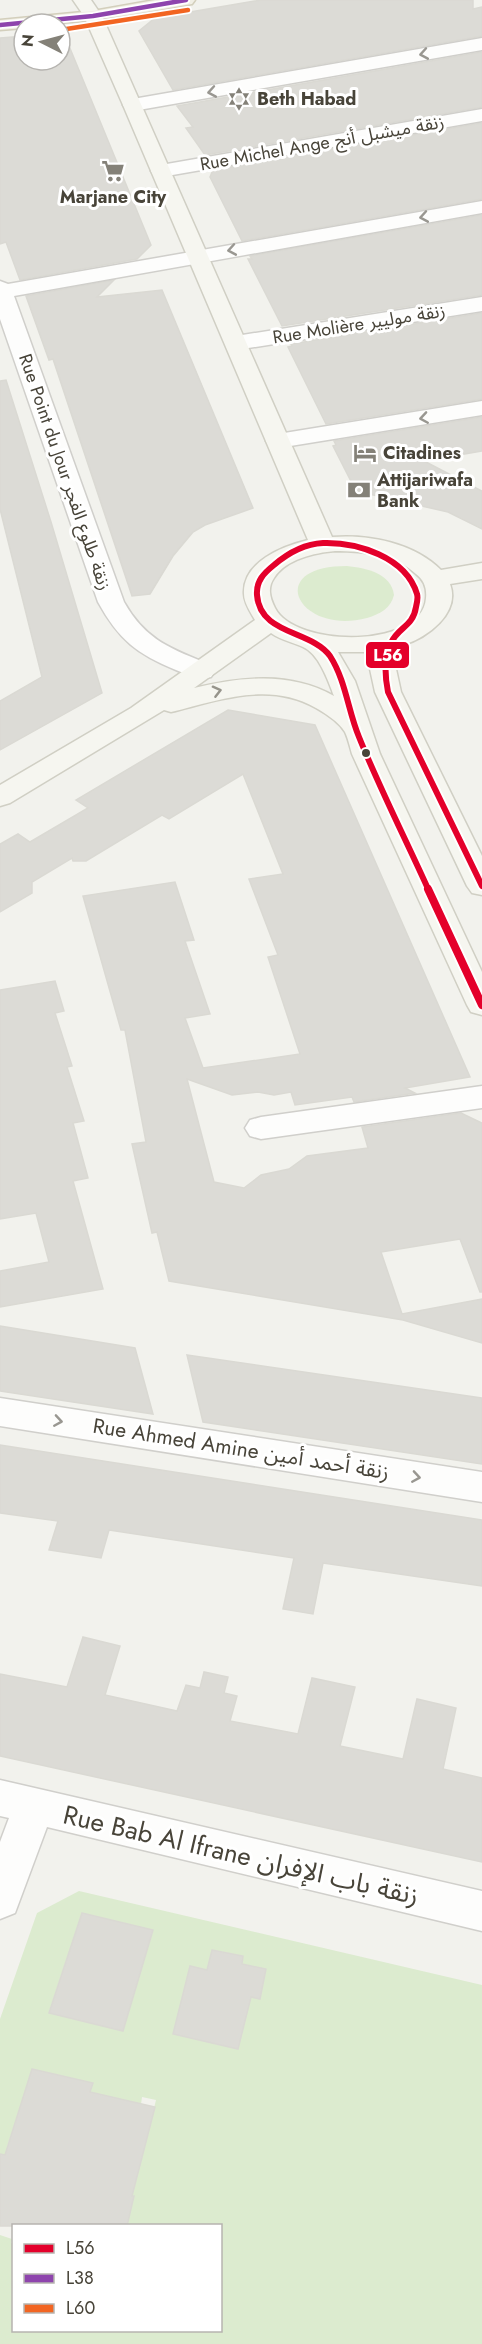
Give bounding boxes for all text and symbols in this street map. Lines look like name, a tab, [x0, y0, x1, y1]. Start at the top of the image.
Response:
north arrow	[12, 12, 72, 72]
text: N	[15, 33, 40, 48]
one-way arrow	[420, 47, 430, 60]
one-way arrow	[207, 85, 216, 97]
synagogue icon: Beth Habad	[226, 86, 252, 112]
place label: Beth Habad	[257, 86, 356, 112]
street label: Rue Michel Ange زنقة ميشبل أنج	[198, 109, 446, 177]
supermarket icon: Marjane City	[100, 158, 126, 184]
place label: Marjane City	[60, 184, 167, 210]
one-way arrow	[420, 210, 430, 223]
one-way arrow	[228, 243, 238, 256]
street label: Rue Molière زنقة موليير	[271, 298, 447, 350]
street label: Rue Point du Jour زنقة طلوع الفجر	[11, 350, 118, 594]
one-way arrow	[420, 411, 429, 423]
hotel icon: Citadines	[352, 440, 378, 466]
place label: Citadines	[383, 440, 461, 466]
place label: Attijariwafa Bank	[376, 467, 473, 514]
bank icon: Attijariwafa Bank	[346, 477, 372, 503]
line badge: L56	[365, 641, 410, 669]
text: L56	[373, 644, 403, 667]
one-way arrow	[212, 685, 222, 698]
unlabelled marker	[360, 747, 372, 759]
street label: Rue Ahmed Amine زنقة أحمد أمين	[91, 1411, 391, 1487]
one-way arrow	[53, 1414, 62, 1426]
one-way arrow	[412, 1470, 421, 1482]
street label: Rue Bab Al Ifrane زنقة باب الإفران	[59, 1796, 423, 1914]
legend	[12, 2224, 222, 2332]
text: L56	[66, 2235, 95, 2261]
text: L38	[66, 2265, 94, 2291]
text: L60	[66, 2295, 95, 2321]

